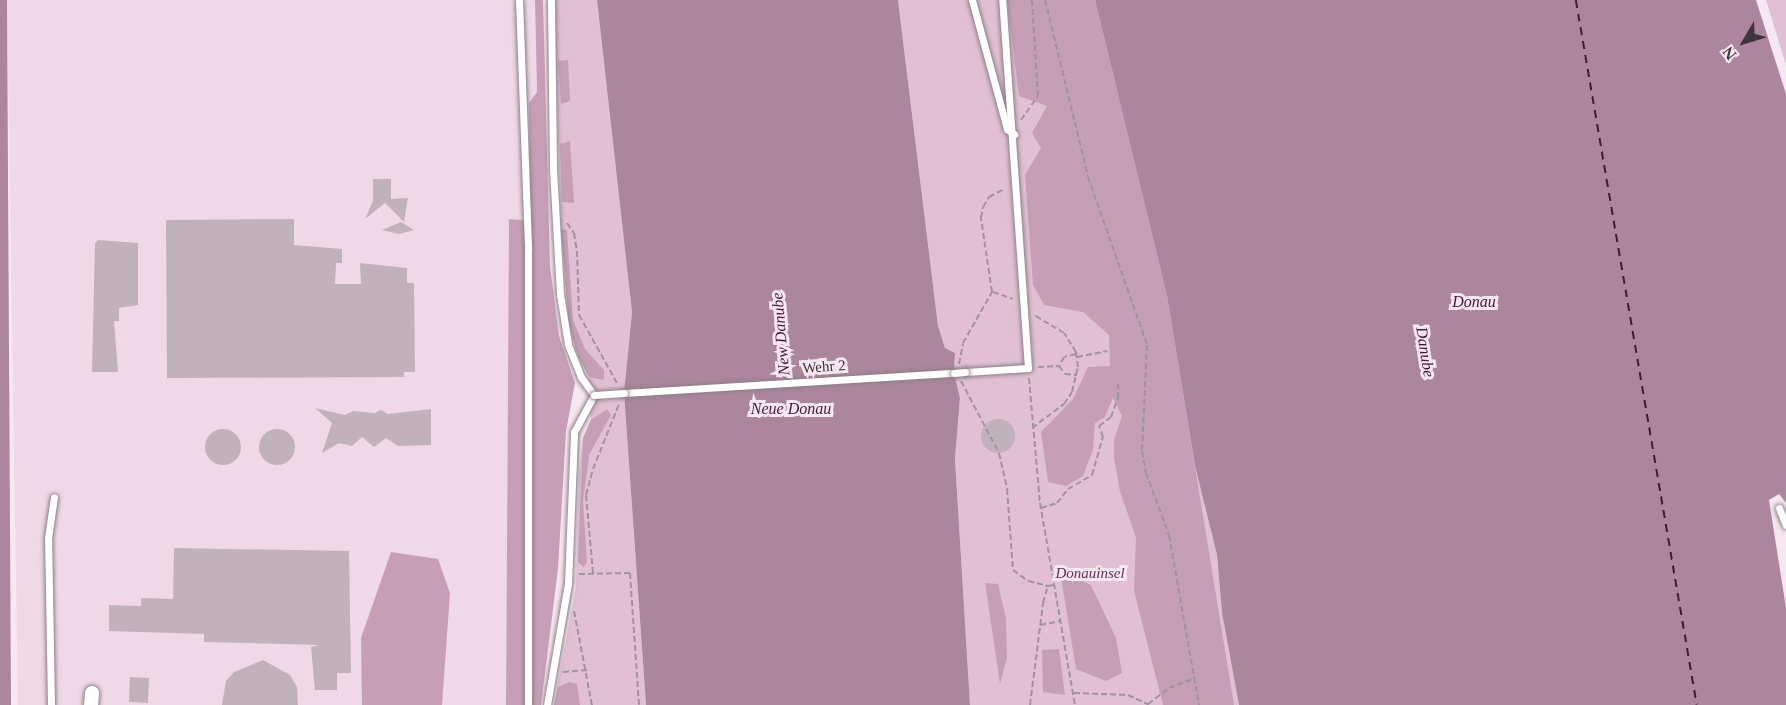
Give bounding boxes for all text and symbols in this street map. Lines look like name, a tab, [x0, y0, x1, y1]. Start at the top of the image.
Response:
north arrow	[1714, 12, 1774, 72]
text: N	[1719, 44, 1740, 63]
water label: New Danube	[768, 292, 794, 376]
water label: Donau	[1452, 292, 1496, 312]
water label: Danube	[1412, 325, 1438, 379]
street label: Wehr 2	[802, 357, 846, 377]
water label: Neue Donau	[751, 399, 831, 419]
park label: Donauinsel	[1055, 565, 1125, 583]

